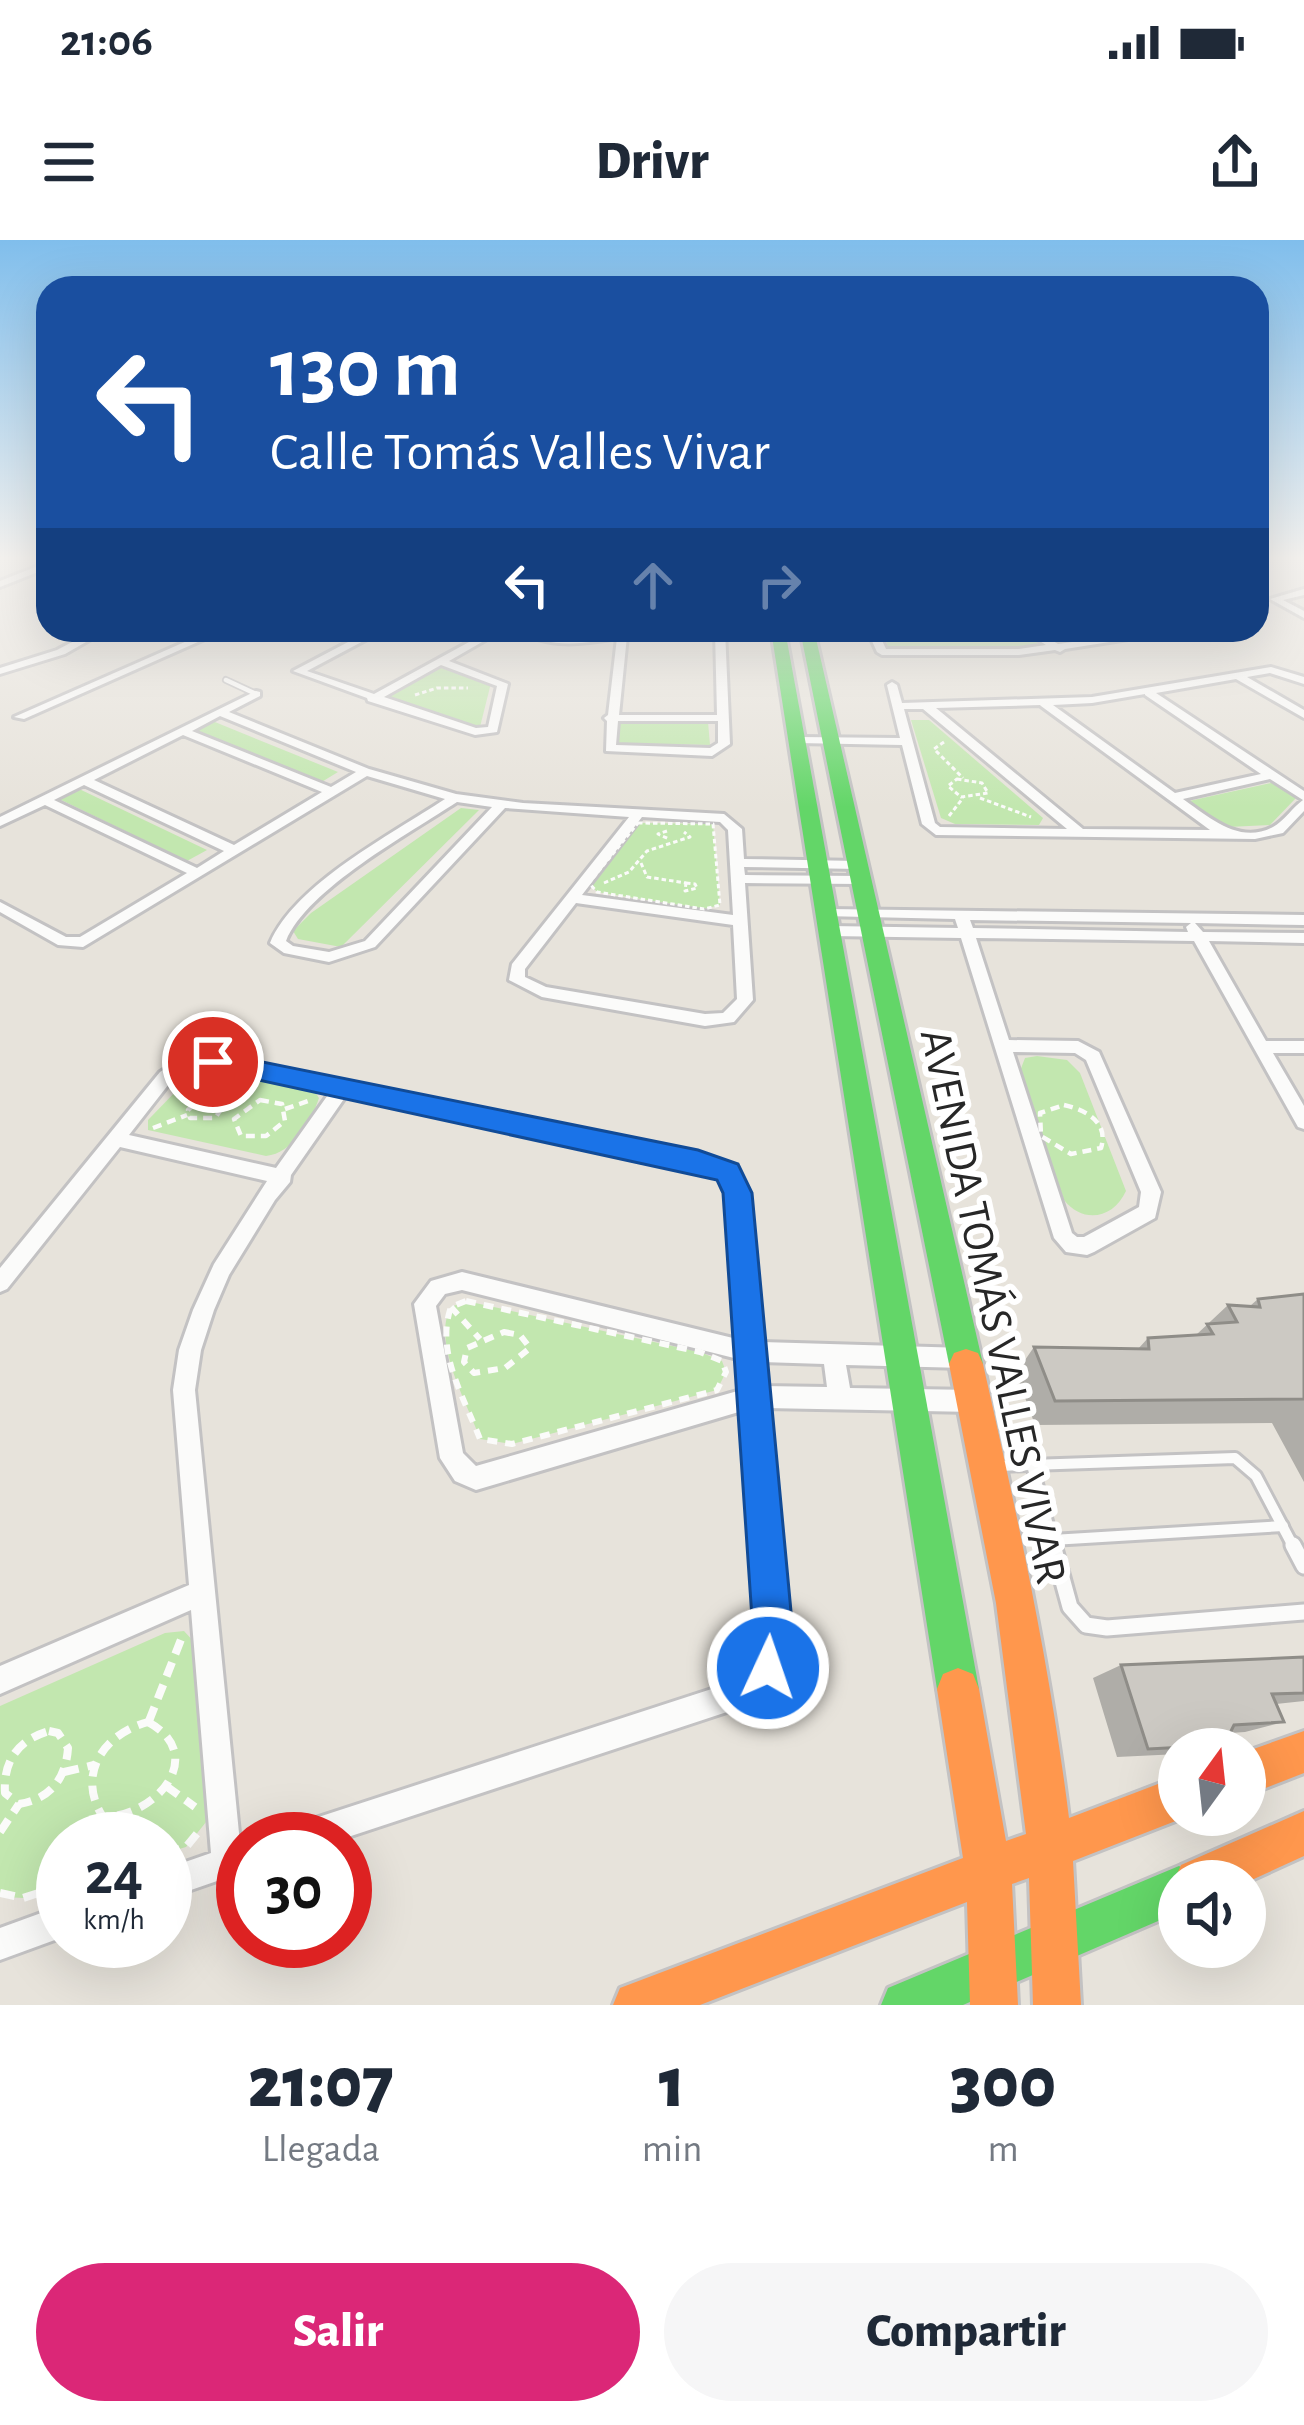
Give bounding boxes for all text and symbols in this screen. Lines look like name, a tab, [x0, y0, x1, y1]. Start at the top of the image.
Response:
text: 21:06	[60, 19, 153, 64]
icon: menu	[36, 129, 102, 195]
icon: share	[1202, 129, 1268, 195]
text: Drivr	[595, 135, 709, 189]
icon: left	[72, 324, 228, 480]
text: 130 m	[270, 328, 461, 412]
text: Calle Tomás Valles Vivar	[270, 426, 770, 480]
icon: left	[494, 552, 560, 618]
icon: ahead	[620, 552, 686, 618]
icon: right	[746, 552, 812, 618]
pin	[162, 1011, 264, 1113]
street label: AVENIDA TOMÁS VALLES VIVAR	[912, 1024, 1077, 1588]
icon: arrive	[180, 1029, 246, 1095]
position arrow	[705, 1605, 831, 1731]
north arrow	[1158, 1728, 1266, 1836]
map controls	[1158, 1728, 1266, 1968]
speed limit sign: 30	[216, 1812, 372, 1968]
text: 24	[85, 1845, 143, 1905]
button: sound	[1158, 1860, 1266, 1968]
text: km/h	[83, 1905, 145, 1935]
text: 21:07	[248, 2048, 394, 2120]
text: 1	[659, 2048, 685, 2120]
text: 300	[950, 2048, 1056, 2120]
text: Llegada	[262, 2130, 380, 2169]
text: min	[642, 2130, 702, 2169]
text: m	[988, 2130, 1019, 2169]
button: Salir	[36, 2263, 640, 2401]
button: Compartir	[664, 2263, 1268, 2401]

